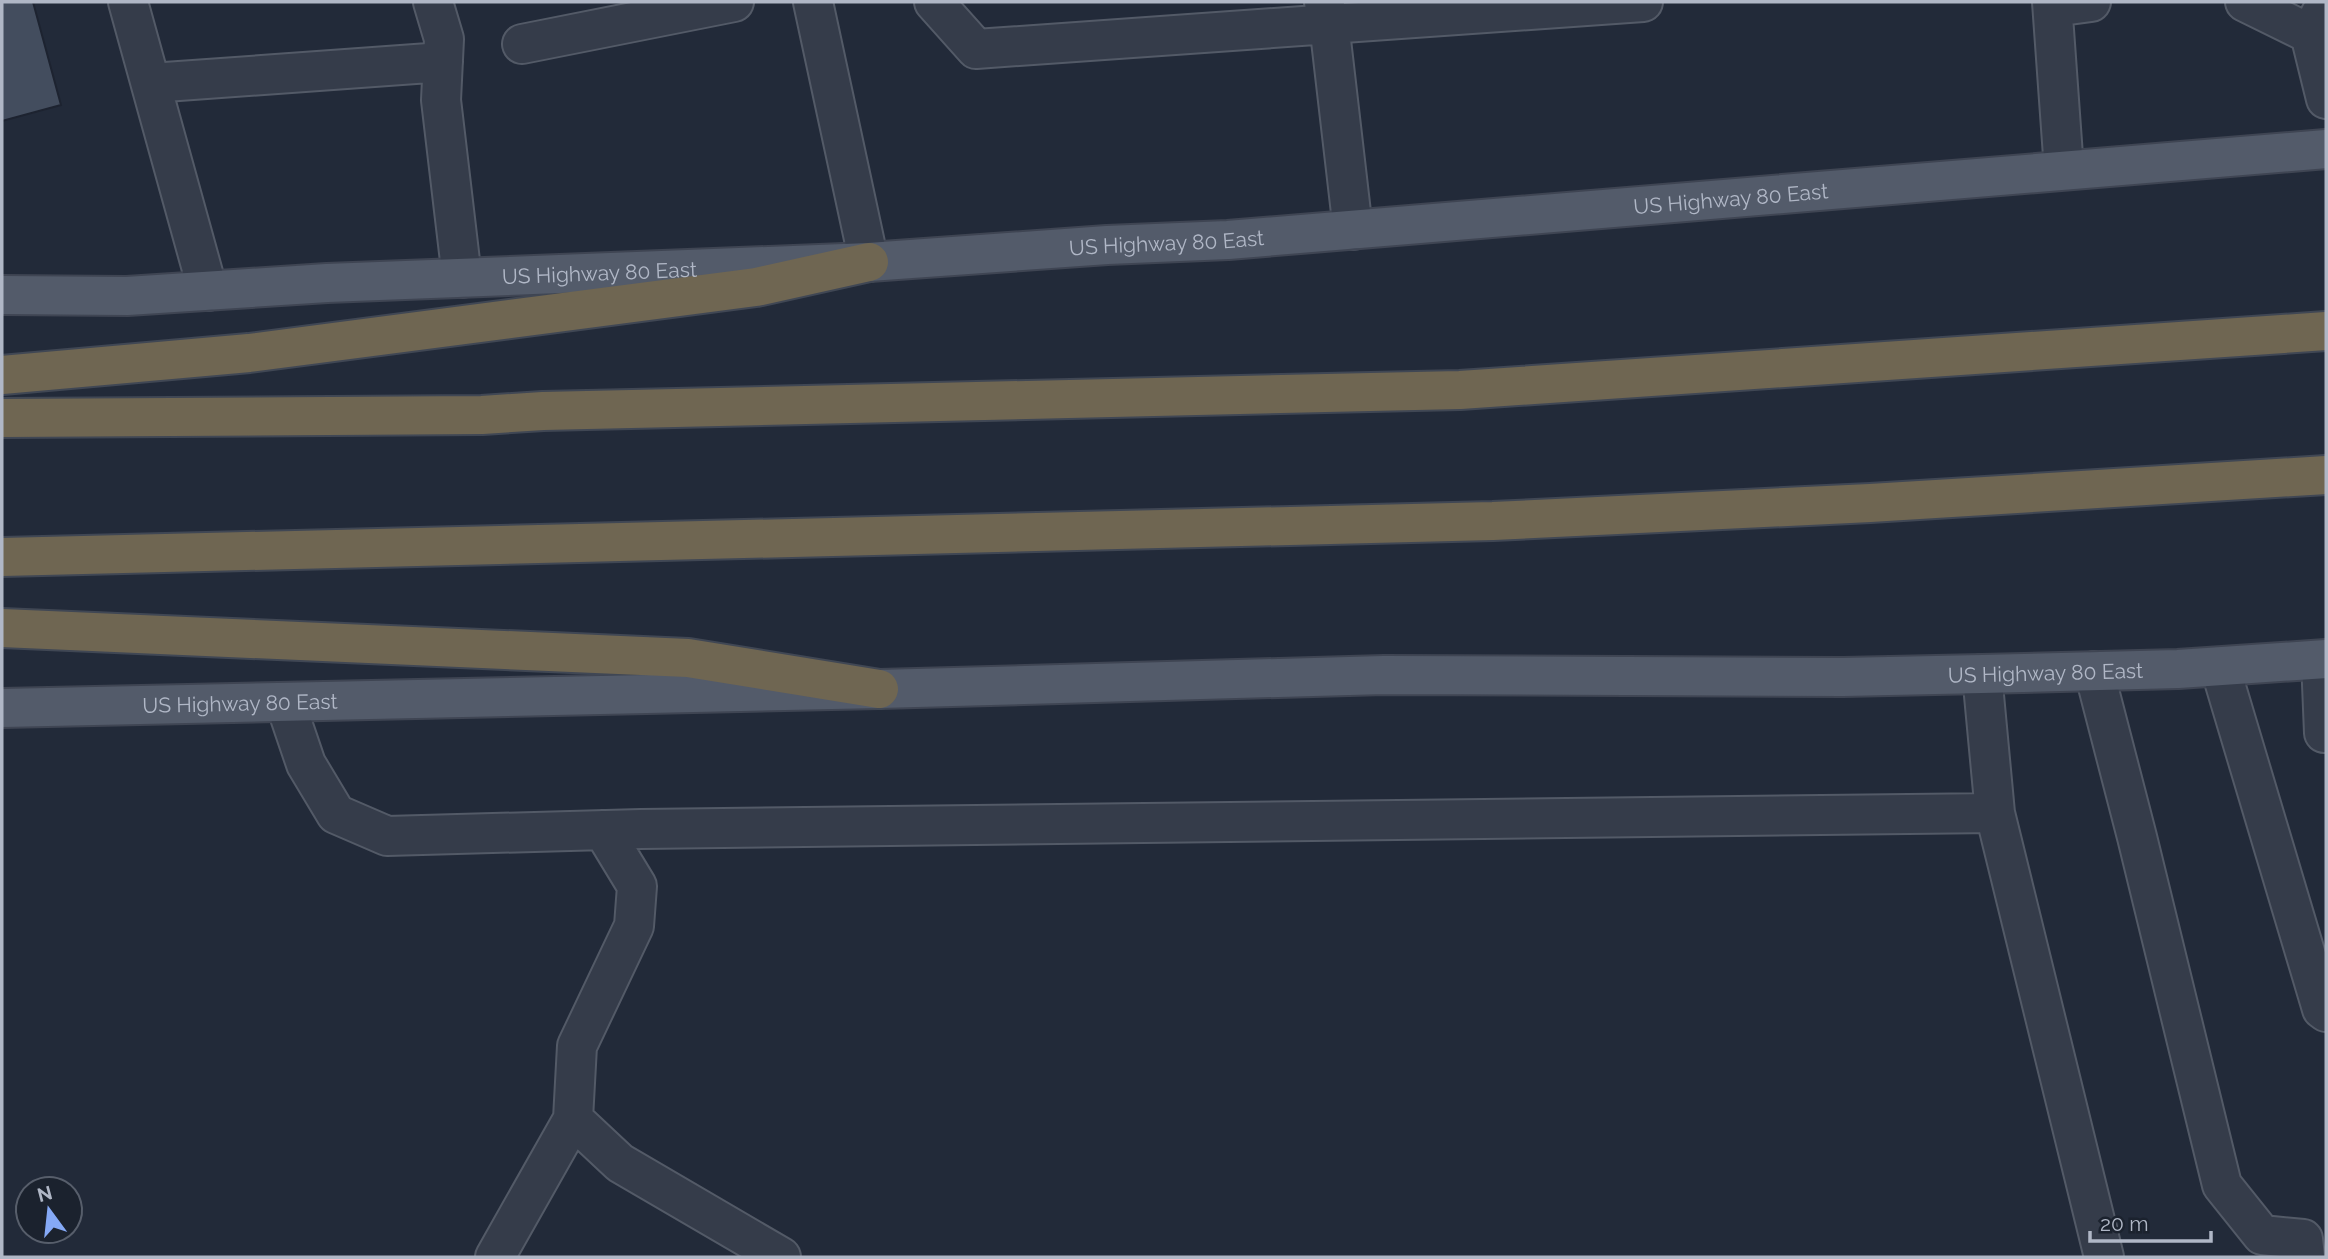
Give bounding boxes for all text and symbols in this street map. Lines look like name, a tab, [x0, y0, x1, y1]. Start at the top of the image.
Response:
street label: US Highway 80 East	[1632, 178, 1829, 219]
street label: US Highway 80 East	[1068, 225, 1265, 260]
street label: US Highway 80 East	[501, 256, 697, 289]
street label: US Highway 80 East	[1948, 657, 2143, 687]
street label: US Highway 80 East	[142, 688, 338, 717]
north arrow	[14, 1175, 84, 1245]
text: N	[35, 1181, 54, 1206]
scale bar	[2090, 1200, 2211, 1244]
text: 20 m	[2100, 1211, 2148, 1236]

